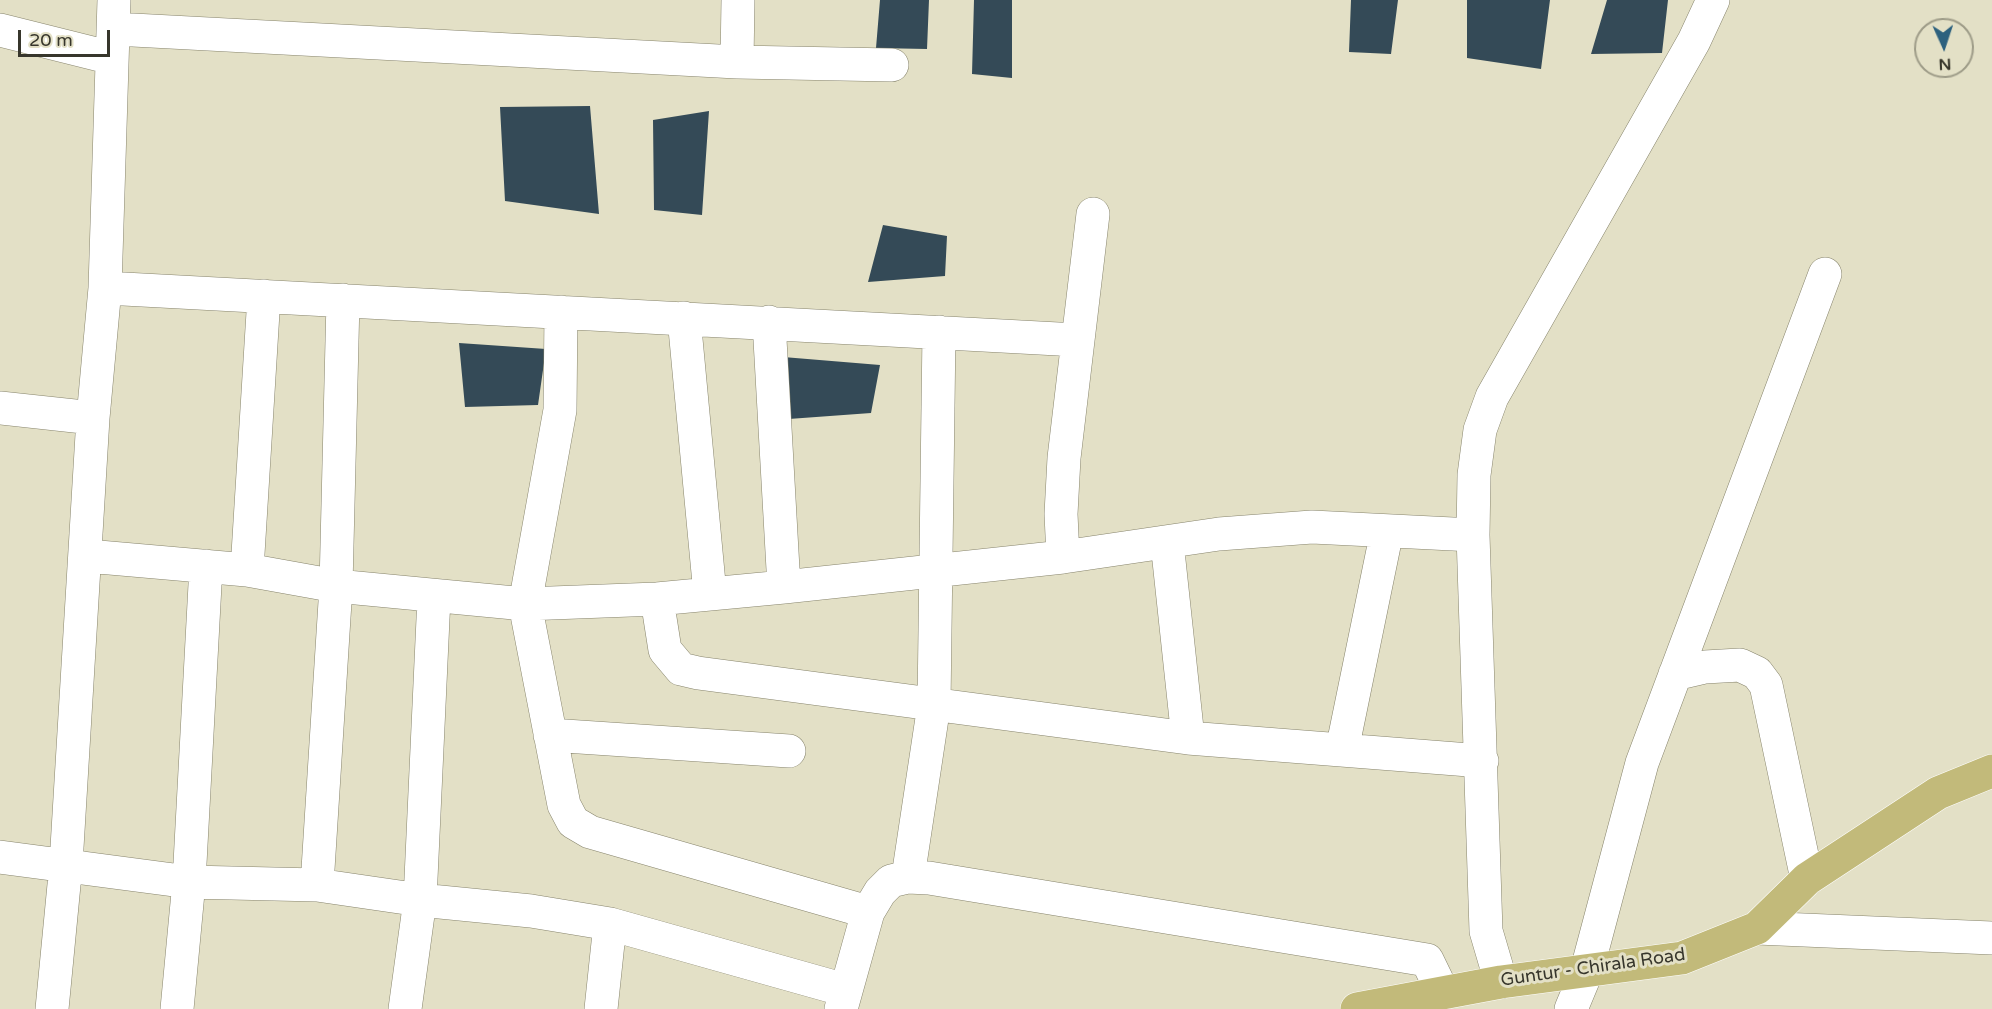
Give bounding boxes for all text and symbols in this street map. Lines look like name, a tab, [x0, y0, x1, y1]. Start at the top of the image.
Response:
scale bar	[21, 18, 112, 56]
north arrow	[1914, 18, 1974, 78]
text: 20 m	[29, 29, 73, 51]
text: N	[1938, 54, 1952, 74]
street label: Guntur - Chirala Road	[1499, 944, 1687, 992]

